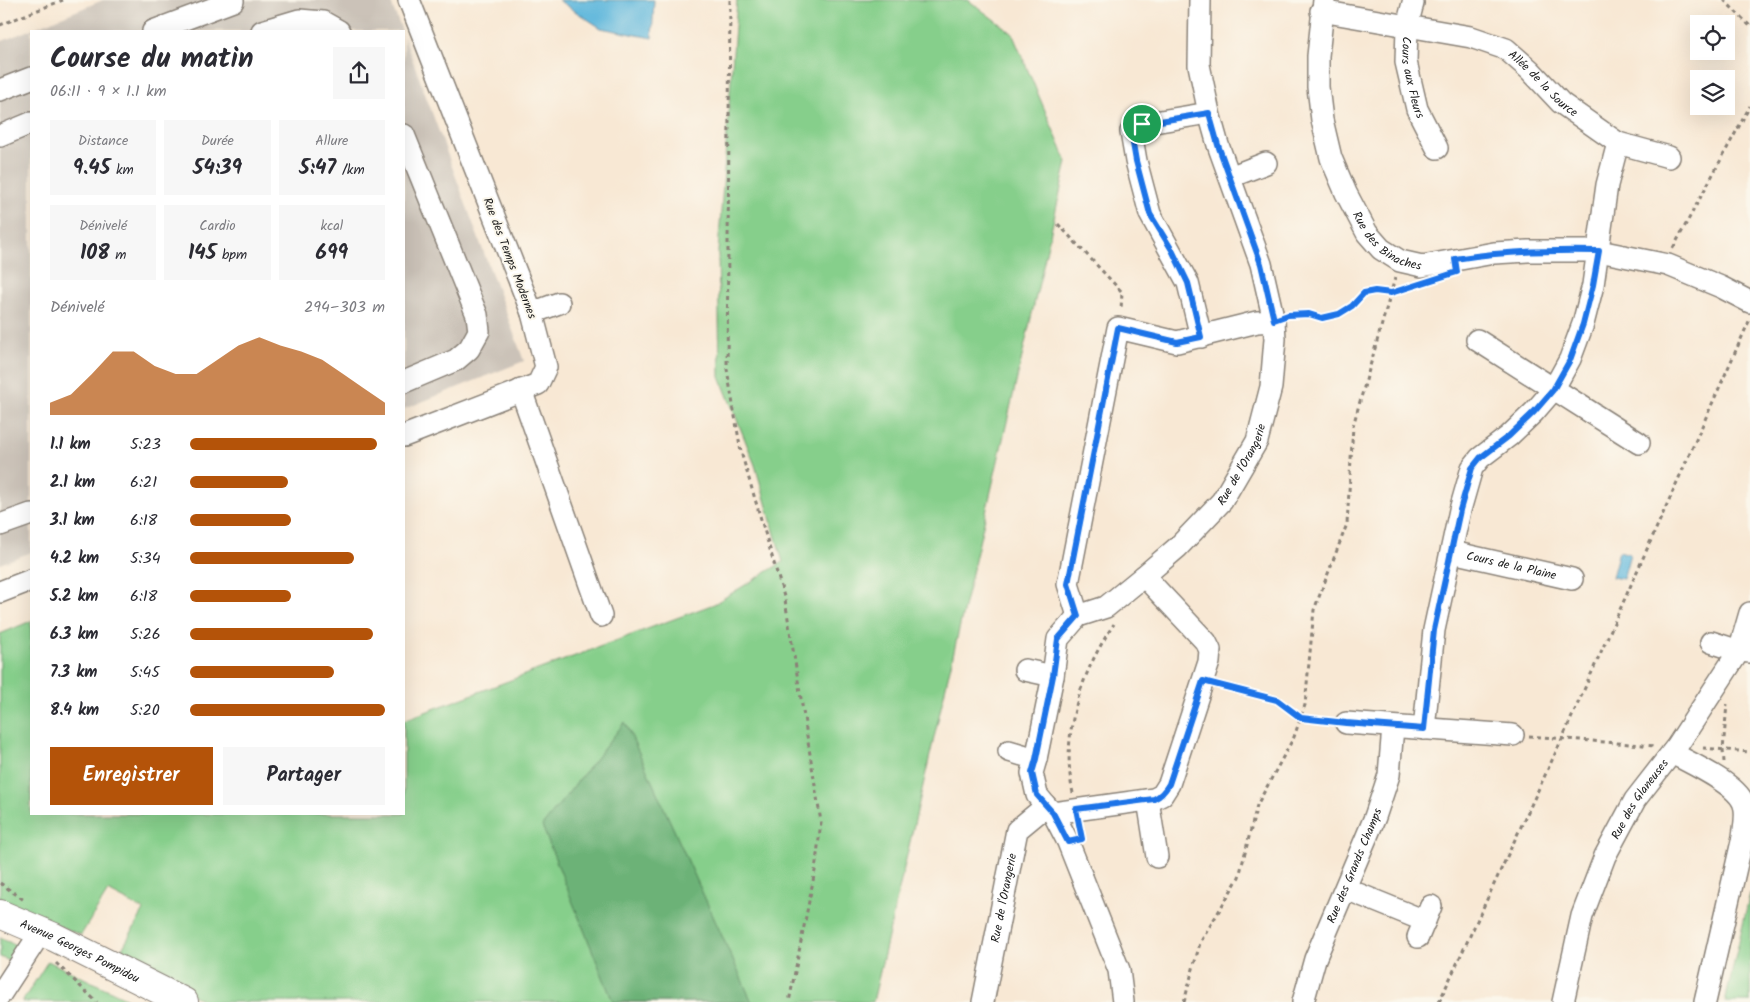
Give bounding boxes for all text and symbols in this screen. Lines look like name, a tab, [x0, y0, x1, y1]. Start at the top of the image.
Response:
map controls	[1690, 15, 1735, 115]
button: locate	[1690, 15, 1735, 60]
street label: Cours aux Fleurs	[1396, 36, 1429, 122]
text: Course du matin	[50, 37, 253, 82]
street label: Allée de la Source	[1504, 46, 1582, 122]
button: share	[333, 47, 385, 99]
button: layers	[1690, 70, 1735, 115]
text: 06:11 · 9 × 1.1 km	[50, 79, 166, 104]
pin	[1121, 103, 1163, 145]
icon: arrive	[1128, 110, 1156, 138]
text: Distance	[78, 130, 128, 152]
text: Durée	[201, 130, 234, 152]
text: Allure	[315, 130, 348, 152]
text: 9.45	[73, 152, 110, 185]
text: 54:39	[193, 152, 242, 185]
text: 5:47	[299, 152, 336, 185]
text: km	[110, 159, 134, 181]
text: /km	[336, 159, 365, 181]
street label: Rue des Temps Modernes	[478, 195, 541, 322]
street label: Rue des Binaches	[1347, 208, 1423, 276]
text: Dénivelé	[79, 215, 127, 237]
text: Cardio	[199, 215, 236, 237]
text: kcal	[320, 215, 343, 237]
text: 108	[80, 237, 110, 270]
text: 145	[188, 237, 216, 270]
text: 699	[316, 237, 348, 270]
text: m	[110, 244, 126, 266]
text: bpm	[216, 244, 247, 266]
text: Dénivelé	[50, 295, 105, 320]
text: 294–303 m	[304, 295, 385, 320]
street label: Rue de l'Orangerie	[1213, 421, 1271, 511]
text: 1.1 km	[50, 432, 91, 457]
text: 5:23	[130, 432, 161, 457]
text: 2.1 km	[50, 470, 95, 495]
text: 6:21	[130, 470, 157, 495]
text: 3.1 km	[50, 508, 95, 533]
text: 6:18	[130, 508, 158, 533]
text: 4.2 km	[50, 546, 99, 571]
text: 5:34	[130, 546, 160, 571]
street label: Cours de la Plaine	[1465, 547, 1559, 585]
text: 5.2 km	[50, 584, 98, 609]
text: 6:18	[130, 584, 158, 609]
text: 6.3 km	[50, 622, 98, 647]
text: 5:26	[130, 622, 161, 647]
text: 7.3 km	[50, 660, 97, 685]
text: 5:45	[130, 660, 160, 685]
text: 8.4 km	[50, 698, 99, 723]
text: 5:20	[130, 698, 160, 723]
button: Enregistrer	[50, 747, 213, 805]
button: Partager	[223, 747, 385, 805]
street label: Rue des Glaneuses	[1606, 755, 1674, 843]
street label: Rue des Grands Champs	[1322, 806, 1387, 926]
street label: Rue de l'Orangerie	[986, 851, 1022, 944]
street label: Avenue Georges Pompidou	[17, 915, 143, 988]

